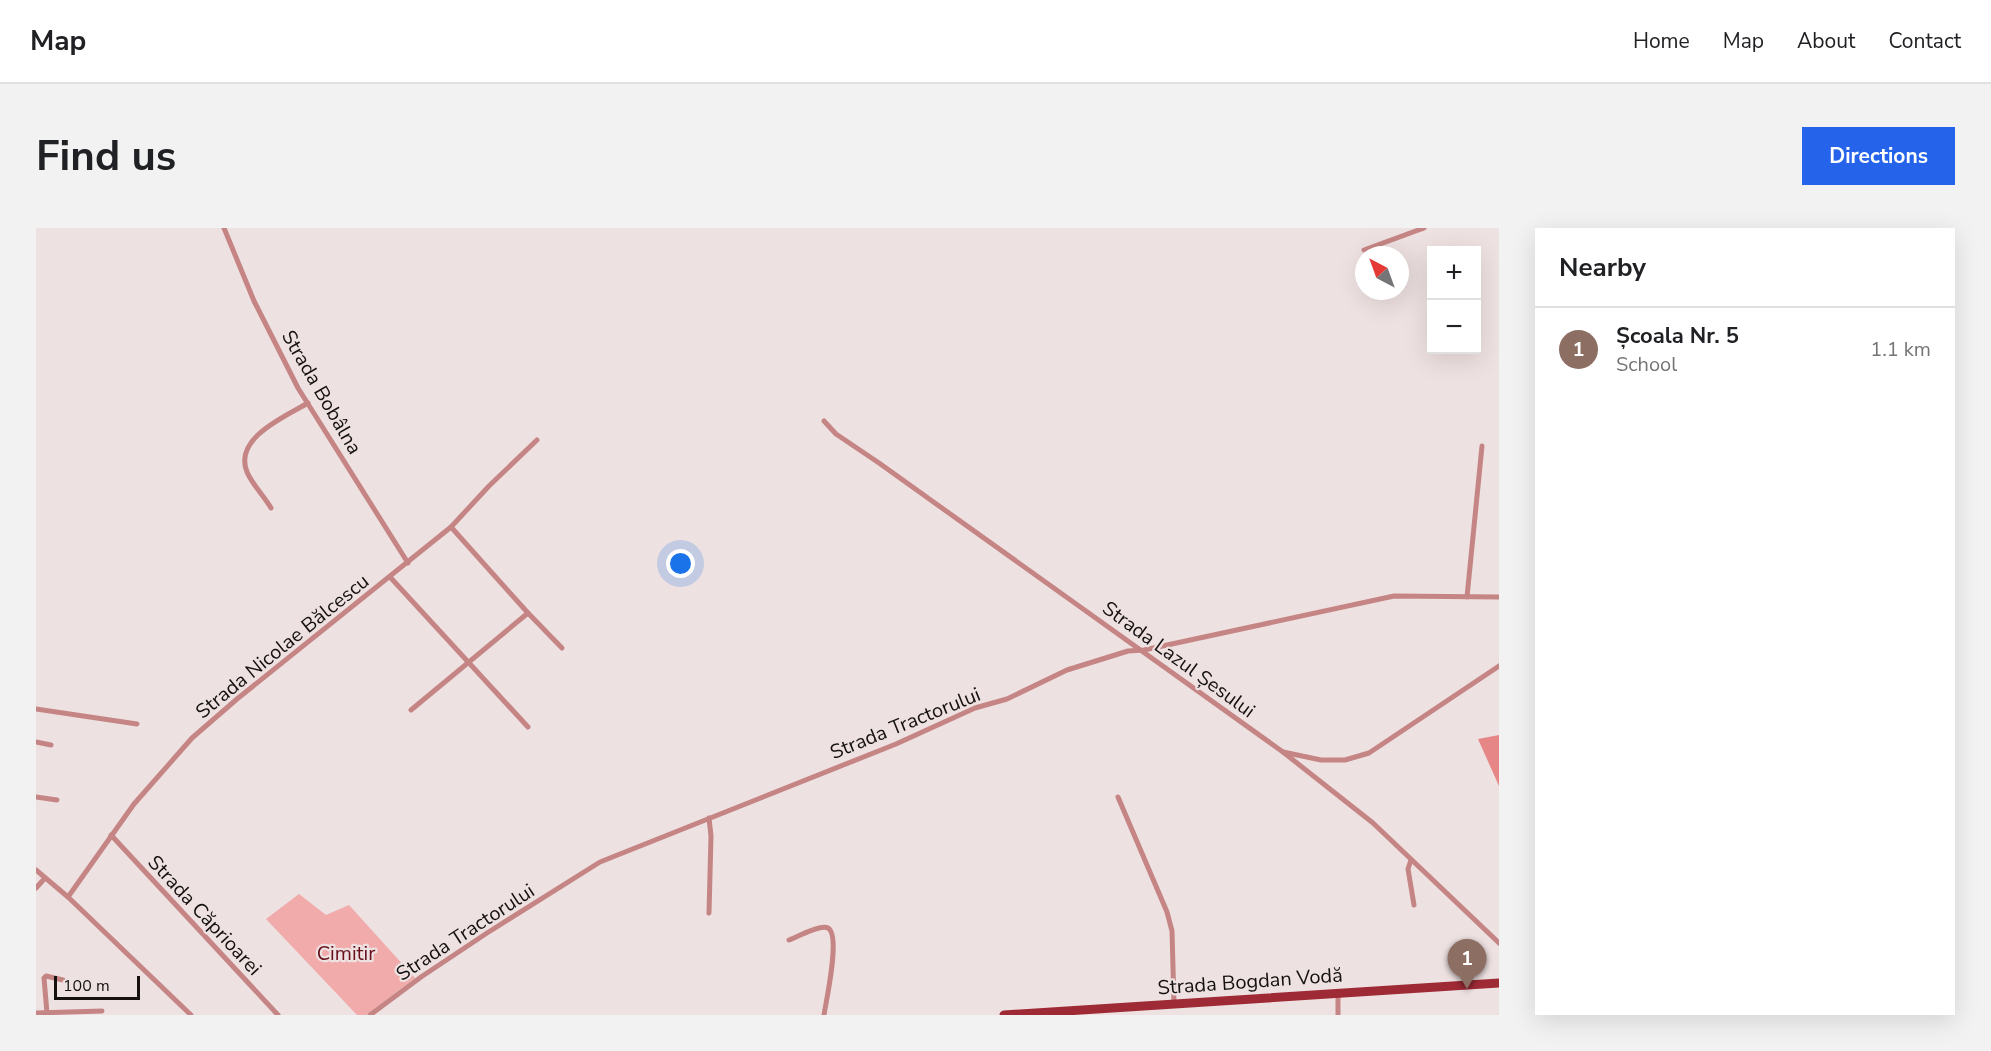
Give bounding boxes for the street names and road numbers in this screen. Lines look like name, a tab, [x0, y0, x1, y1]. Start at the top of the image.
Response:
street label: Strada Bobâlna	[275, 325, 368, 459]
street label: Strada Nicolae Bălcescu	[190, 568, 375, 725]
street label: Strada Lazul Șesului	[1097, 595, 1261, 724]
street label: Strada Tractorului	[826, 681, 984, 766]
street label: Strada Căprioarei	[142, 849, 268, 981]
street label: Strada Tractorului	[391, 878, 540, 987]
street label: Strada Bogdan Vodă	[1157, 962, 1343, 1001]

